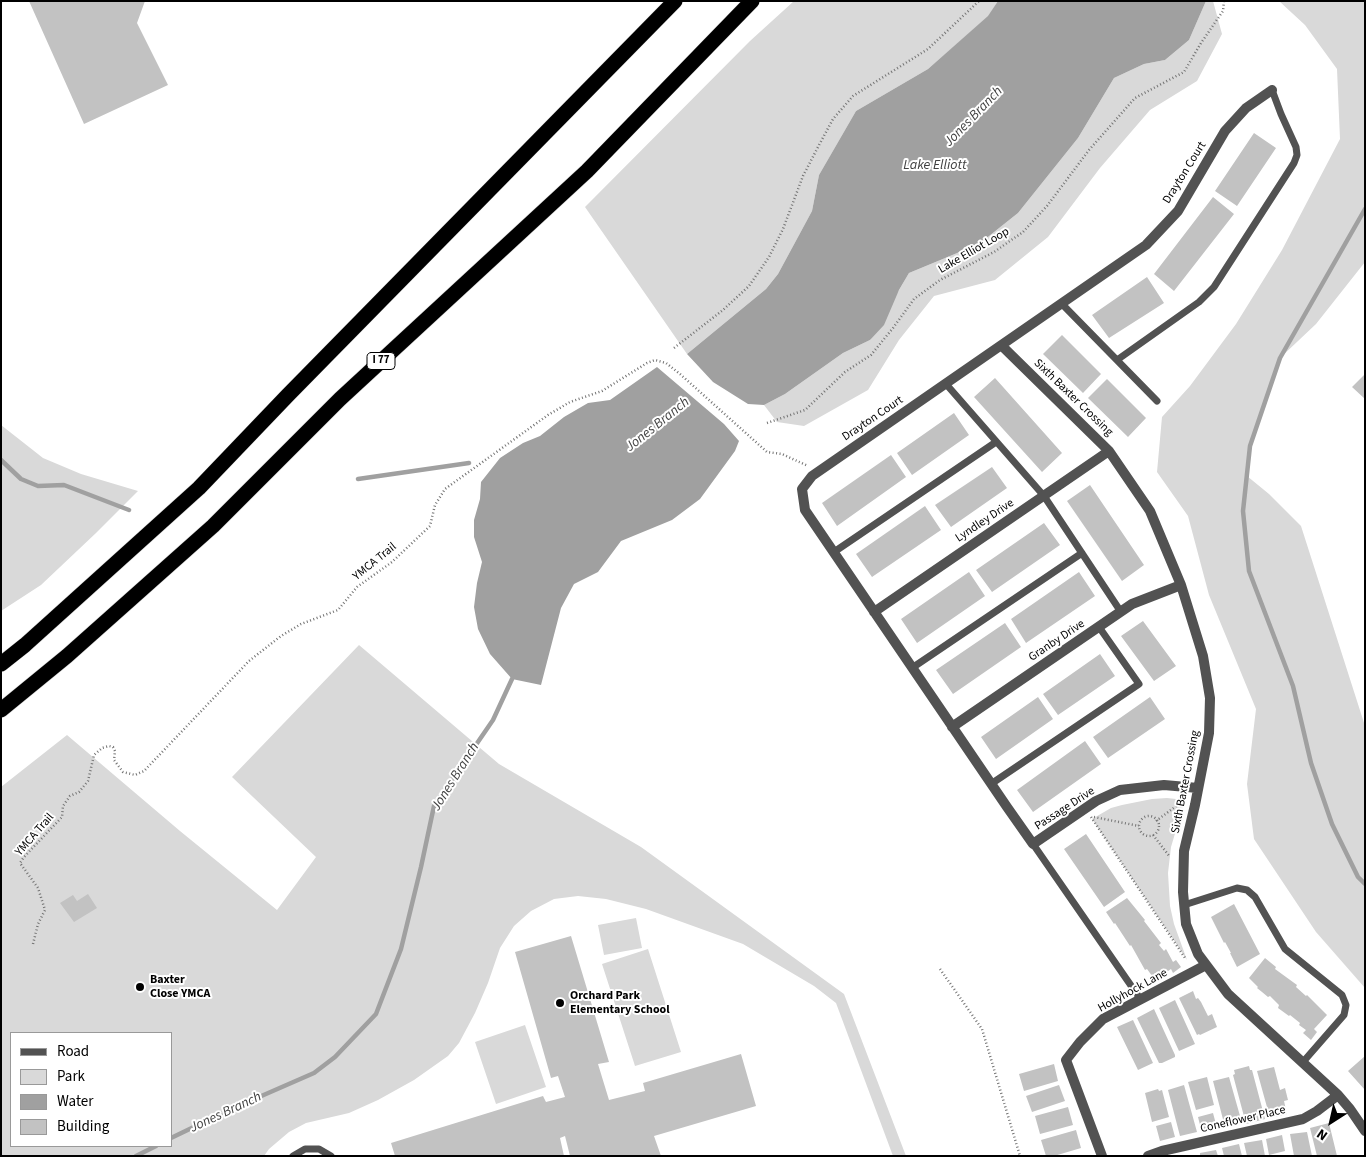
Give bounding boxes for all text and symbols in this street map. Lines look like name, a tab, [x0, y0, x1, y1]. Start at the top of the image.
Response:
water label: Jones Branch	[941, 83, 1007, 151]
street label: Drayton Court	[1160, 139, 1210, 207]
water label: Lake Elliott	[903, 158, 967, 174]
street label: Lake Elliot Loop	[936, 225, 1012, 277]
road number: I 77	[367, 352, 395, 370]
street label: Sixth Baxter Crossing	[1030, 356, 1116, 440]
street label: Drayton Court	[840, 393, 906, 445]
water label: Jones Branch	[623, 394, 693, 456]
street label: Lyndley Drive	[953, 496, 1017, 546]
street label: YMCA Trail	[350, 540, 400, 584]
street label: Granby Drive	[1026, 617, 1088, 665]
street label: Sixth Baxter Crossing	[1169, 729, 1203, 835]
water label: Jones Branch	[428, 740, 484, 814]
street label: Passage Drive	[1032, 784, 1098, 834]
street label: YMCA Trail	[13, 811, 57, 859]
street label: Hollyhock Lane	[1096, 966, 1170, 1016]
place label: Baxter Close YMCA	[150, 973, 210, 1001]
marker: Baxter Close YMCA	[134, 981, 146, 993]
place label: Orchard Park Elementary School	[570, 989, 670, 1017]
marker: Orchard Park Elementary School	[554, 997, 566, 1009]
legend	[10, 1032, 172, 1147]
text: Road	[57, 1041, 89, 1062]
text: Park	[57, 1066, 85, 1087]
water label: Jones Branch	[188, 1089, 264, 1137]
text: Water	[57, 1091, 93, 1112]
north arrow	[1306, 1097, 1356, 1147]
street label: Coneflower Place	[1199, 1103, 1287, 1137]
text: Building	[57, 1116, 109, 1137]
text: N	[1313, 1123, 1332, 1145]

